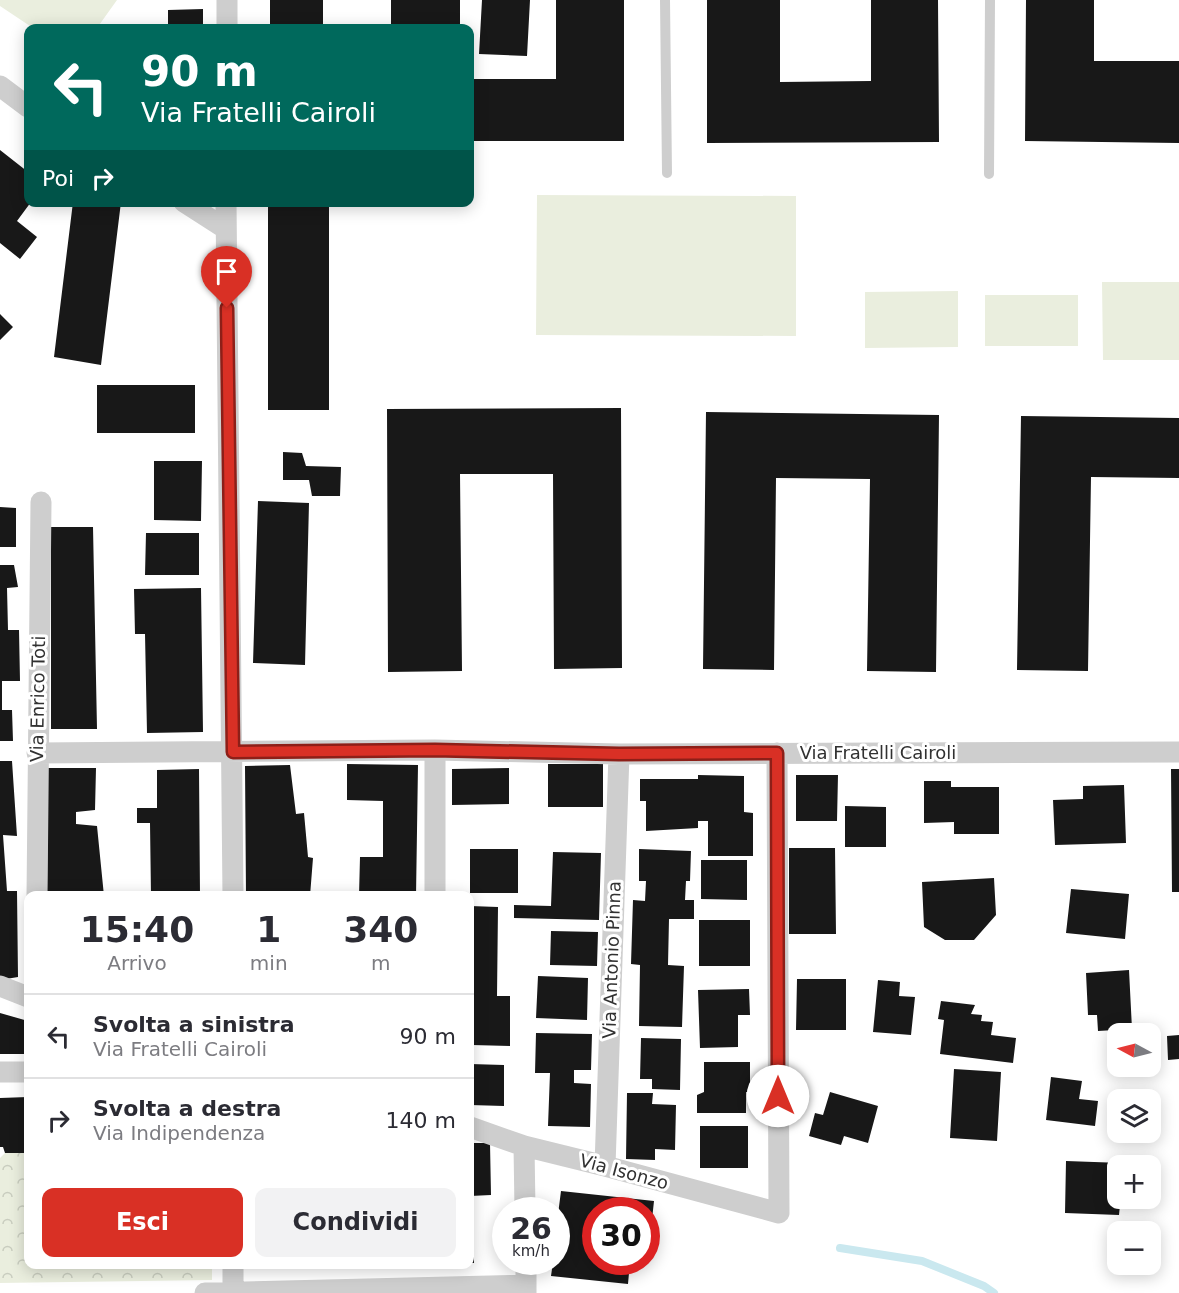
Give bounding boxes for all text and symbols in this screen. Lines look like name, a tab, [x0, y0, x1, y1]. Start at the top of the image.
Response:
text: 90 m	[141, 47, 258, 96]
icon: left	[42, 48, 120, 126]
text: Via Fratelli Cairoli	[141, 97, 376, 128]
icon: right	[86, 162, 119, 195]
text: Poi	[42, 166, 74, 191]
pin	[201, 246, 252, 308]
icon: arrive	[210, 255, 243, 288]
street label: Via Enrico Toti	[26, 636, 49, 762]
street label: Via Fratelli Cairoli	[800, 742, 956, 763]
street label: Via Antonio Pinna	[598, 881, 625, 1039]
text: 15:40	[80, 909, 194, 950]
text: 1	[256, 909, 281, 950]
text: 340	[343, 909, 418, 950]
text: Arrivo	[107, 951, 167, 975]
text: min	[250, 951, 288, 975]
text: m	[371, 951, 391, 975]
text: Svolta a sinistra	[93, 1012, 295, 1037]
icon: left	[42, 1020, 75, 1053]
north arrow	[1107, 1023, 1161, 1077]
map controls	[1107, 1023, 1161, 1275]
text: 90 m	[400, 1024, 456, 1049]
text: Via Fratelli Cairoli	[93, 1037, 267, 1061]
position arrow	[746, 1064, 810, 1128]
button: layers	[1107, 1089, 1161, 1143]
text: Svolta a destra	[93, 1096, 281, 1121]
icon: right	[42, 1104, 75, 1137]
text: 140 m	[386, 1108, 456, 1133]
text: Via Indipendenza	[93, 1121, 265, 1145]
street label: Via Isonzo	[577, 1150, 671, 1193]
button: +	[1107, 1155, 1161, 1209]
button: Esci	[42, 1188, 243, 1257]
button: Condividi	[255, 1188, 456, 1257]
speed limit sign: 30	[582, 1197, 660, 1275]
text: 26	[510, 1211, 552, 1246]
button: −	[1107, 1221, 1161, 1275]
text: km/h	[512, 1242, 550, 1260]

